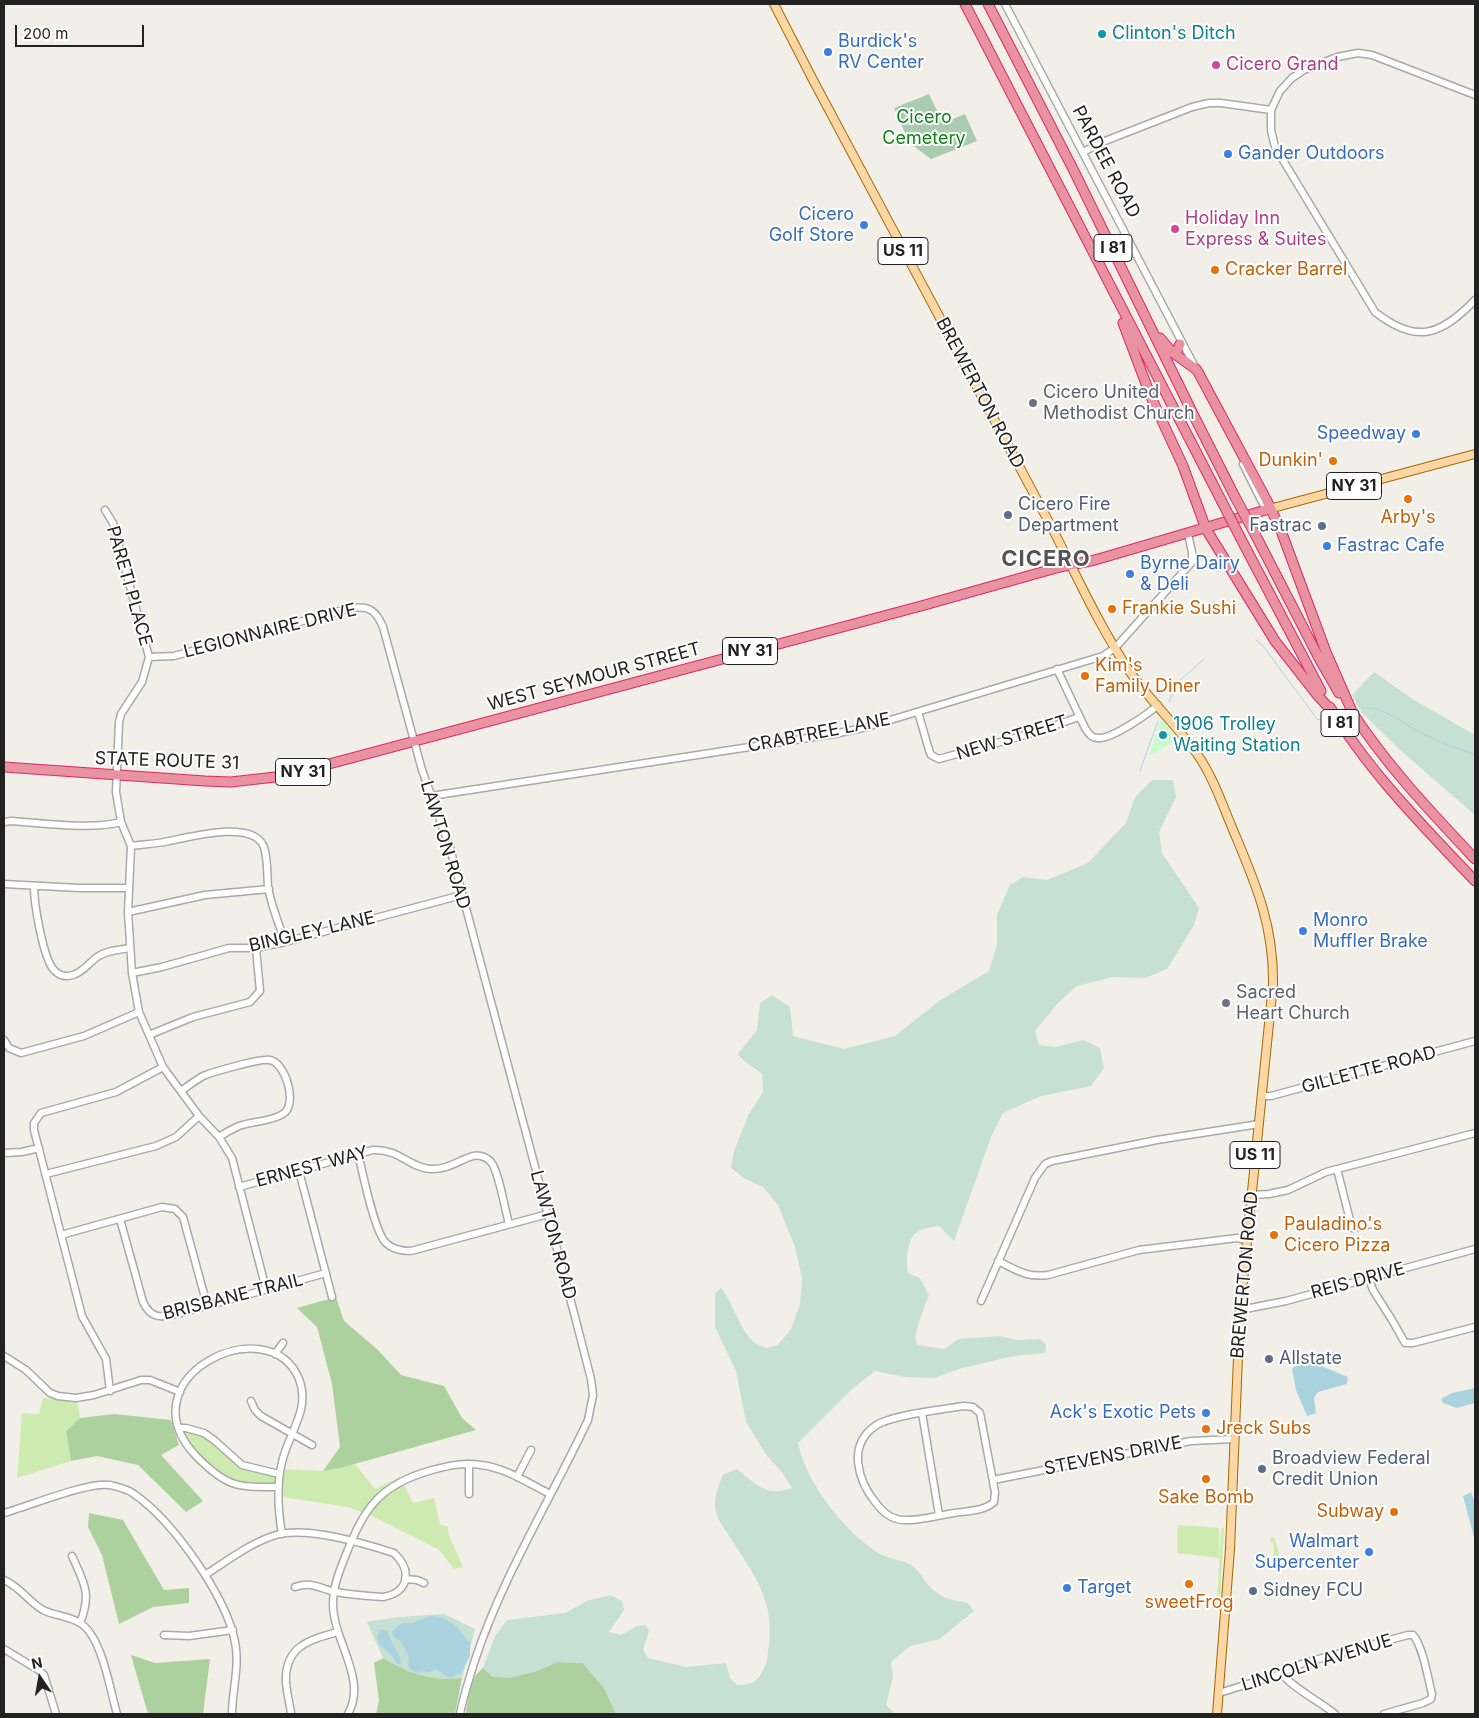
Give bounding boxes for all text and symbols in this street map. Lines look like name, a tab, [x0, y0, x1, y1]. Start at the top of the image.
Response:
scale bar	[18, 15, 146, 47]
place label: Clinton's Ditch	[1112, 23, 1236, 45]
text: 200 m	[23, 24, 68, 43]
marker: Clinton's Ditch	[1096, 28, 1108, 40]
place label: Burdick's RV Center	[838, 31, 924, 74]
marker: Burdick's RV Center	[822, 46, 834, 58]
place label: Cicero Grand	[1226, 54, 1339, 76]
marker: Cicero Grand	[1210, 59, 1222, 71]
street label: PARDEE ROAD	[1067, 102, 1145, 222]
park label: Cicero Cemetery	[882, 107, 966, 150]
place label: Gander Outdoors	[1238, 143, 1385, 165]
marker: Gander Outdoors	[1222, 148, 1234, 160]
place label: Cicero Golf Store	[769, 204, 854, 246]
place label: Holiday Inn Express & Suites	[1185, 208, 1327, 250]
marker: Cicero Golf Store	[858, 219, 870, 231]
marker: Holiday Inn Express & Suites	[1169, 223, 1181, 235]
road number: I 81	[1094, 234, 1132, 262]
road number: US 11	[878, 238, 928, 264]
place label: Cracker Barrel	[1225, 259, 1347, 281]
marker: Cracker Barrel	[1209, 264, 1221, 276]
street label: BREWERTON ROAD	[931, 314, 1029, 472]
place label: Cicero United Methodist Church	[1043, 382, 1195, 424]
marker: Cicero United Methodist Church	[1027, 397, 1039, 409]
place label: Speedway	[1317, 423, 1406, 445]
marker: Speedway	[1410, 428, 1422, 440]
place label: Dunkin'	[1258, 450, 1323, 472]
marker: Dunkin'	[1327, 455, 1339, 467]
road number: NY 31	[1326, 472, 1382, 500]
marker: Arby's	[1402, 493, 1414, 505]
place label: Cicero Fire Department	[1018, 494, 1119, 536]
place label: Arby's	[1380, 507, 1436, 529]
marker: Cicero Fire Department	[1002, 509, 1014, 521]
place label: Fastrac	[1249, 515, 1312, 537]
marker: Fastrac	[1316, 520, 1328, 532]
street label: PARETI PLACE	[102, 523, 156, 649]
place label: Fastrac Cafe	[1337, 535, 1445, 557]
marker: Fastrac Cafe	[1321, 540, 1333, 552]
district label: CICERO	[1001, 546, 1091, 572]
place label: Byrne Dairy & Deli	[1140, 553, 1240, 596]
marker: Byrne Dairy & Deli	[1124, 568, 1136, 580]
place label: Frankie Sushi	[1122, 598, 1236, 620]
street label: LEGIONNAIRE DRIVE	[181, 599, 359, 663]
marker: Frankie Sushi	[1106, 603, 1118, 615]
road number: NY 31	[722, 637, 778, 664]
street label: WEST SEYMOUR STREET	[485, 638, 703, 716]
place label: Kim's Family Diner	[1095, 655, 1200, 698]
marker: Kim's Family Diner	[1079, 670, 1091, 682]
street label: CRABTREE LANE	[746, 709, 892, 757]
road number: I 81	[1321, 710, 1359, 736]
street label: NEW STREET	[954, 711, 1070, 765]
place label: 1906 Trolley Waiting Station	[1173, 714, 1301, 756]
marker: 1906 Trolley Waiting Station	[1157, 729, 1169, 741]
street label: STATE ROUTE 31	[94, 748, 240, 774]
road number: NY 31	[276, 759, 330, 786]
street label: LAWTON ROAD	[415, 778, 475, 912]
street label: BINGLEY LANE	[247, 907, 377, 957]
place label: Monro Muffler Brake	[1313, 910, 1428, 952]
marker: Monro Muffler Brake	[1297, 925, 1309, 937]
place label: Sacred Heart Church	[1236, 982, 1350, 1024]
marker: Sacred Heart Church	[1220, 997, 1232, 1009]
street label: GILLETTE ROAD	[1299, 1042, 1439, 1098]
street label: ERNEST WAY	[254, 1142, 370, 1192]
road number: US 11	[1230, 1142, 1280, 1168]
street label: LAWTON ROAD	[525, 1168, 581, 1302]
street label: BREWERTON ROAD	[1227, 1190, 1263, 1360]
place label: Pauladino's Cicero Pizza	[1284, 1214, 1390, 1256]
marker: Pauladino's Cicero Pizza	[1268, 1229, 1280, 1241]
street label: REIS DRIVE	[1309, 1258, 1407, 1304]
street label: BRISBANE TRAIL	[161, 1269, 305, 1325]
place label: Allstate	[1279, 1348, 1342, 1370]
marker: Allstate	[1263, 1353, 1275, 1365]
place label: Ack's Exotic Pets	[1050, 1402, 1196, 1424]
marker: Ack's Exotic Pets	[1200, 1407, 1212, 1419]
place label: Jreck Subs	[1216, 1418, 1311, 1440]
marker: Jreck Subs	[1200, 1423, 1212, 1435]
street label: STEVENS DRIVE	[1042, 1432, 1184, 1480]
place label: Broadview Federal Credit Union	[1272, 1448, 1430, 1490]
marker: Broadview Federal Credit Union	[1256, 1463, 1268, 1475]
marker: Sake Bomb	[1200, 1473, 1212, 1485]
place label: Sake Bomb	[1158, 1487, 1254, 1509]
place label: Subway	[1316, 1501, 1384, 1523]
marker: Subway	[1388, 1506, 1400, 1518]
place label: Walmart Supercenter	[1254, 1531, 1359, 1574]
marker: Walmart Supercenter	[1363, 1546, 1375, 1558]
place label: Target	[1077, 1577, 1131, 1599]
marker: sweetFrog	[1183, 1578, 1195, 1590]
place label: Sidney FCU	[1263, 1580, 1363, 1602]
marker: Target	[1061, 1582, 1073, 1594]
marker: Sidney FCU	[1247, 1585, 1259, 1597]
place label: sweetFrog	[1144, 1592, 1234, 1614]
street label: LINCOLN AVENUE	[1239, 1630, 1395, 1696]
north arrow	[15, 1653, 65, 1703]
text: N	[30, 1653, 44, 1672]

